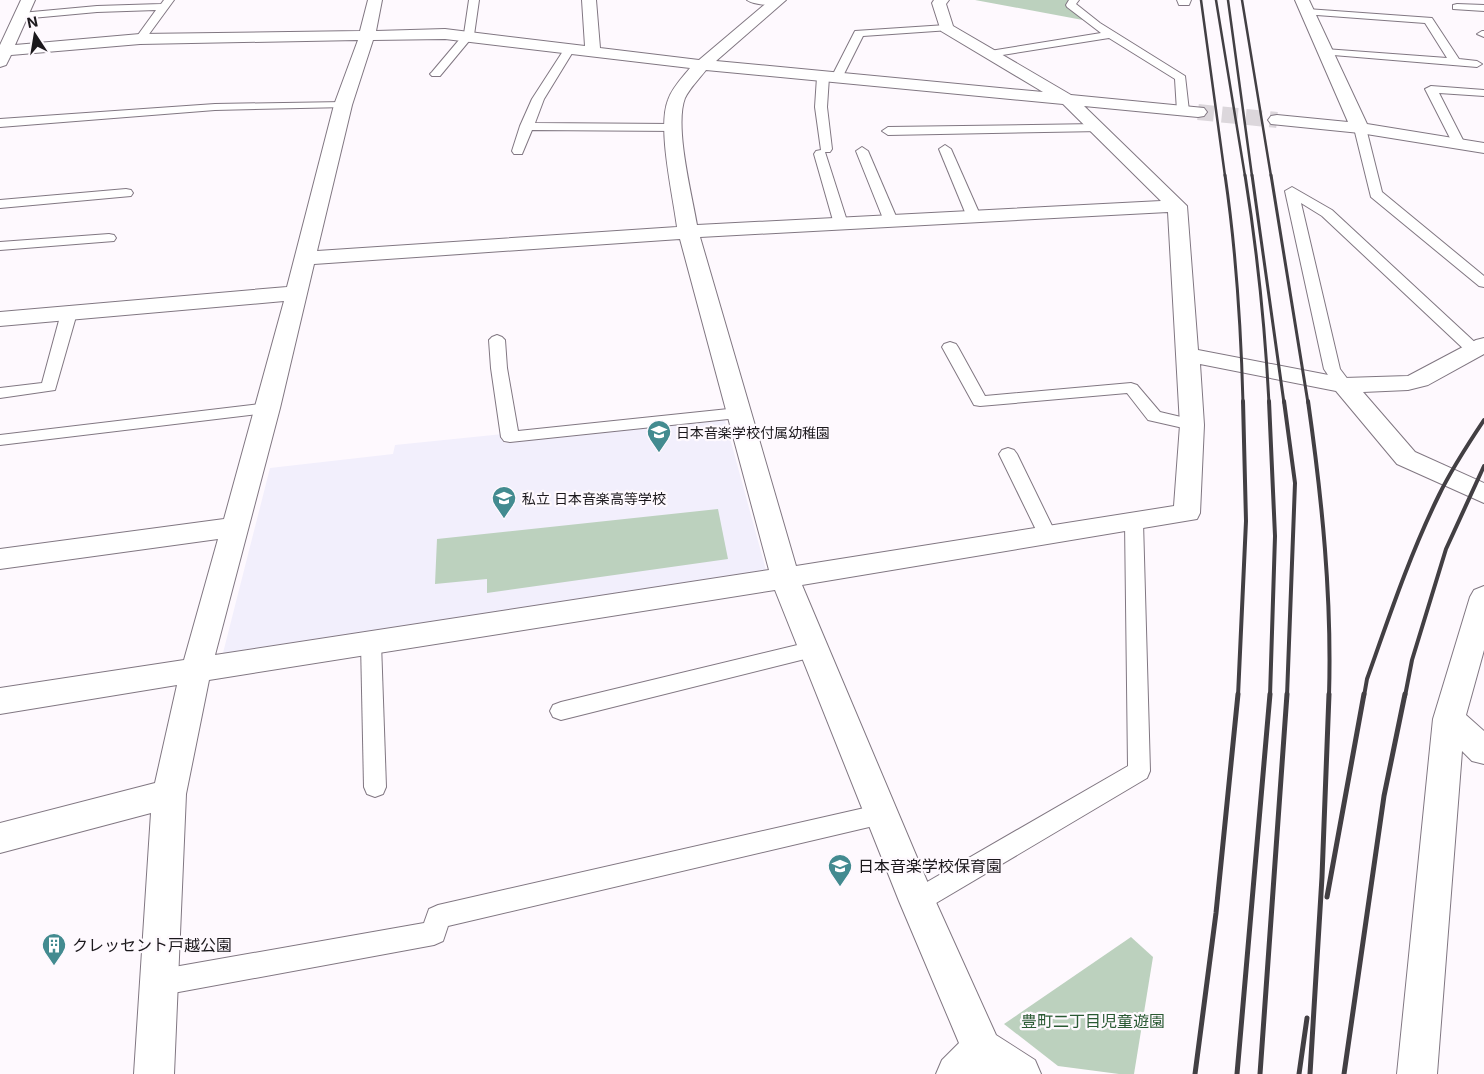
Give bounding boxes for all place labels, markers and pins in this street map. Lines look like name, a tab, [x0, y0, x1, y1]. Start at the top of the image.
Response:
school or university icon: 日本音楽学校付属幼稚園	[646, 419, 672, 453]
place label: 日本音楽学校付属幼稚園	[676, 424, 830, 441]
school or university icon: 私立 日本音楽高等学校	[491, 485, 517, 519]
place label: 私立 日本音楽高等学校	[522, 490, 666, 507]
school or university icon: 日本音楽学校保育園	[827, 853, 853, 887]
place label: 日本音楽学校保育園	[858, 856, 1002, 876]
building icon: クレッセント戸越公園	[41, 932, 67, 966]
place label: クレッセント戸越公園	[72, 935, 232, 955]

